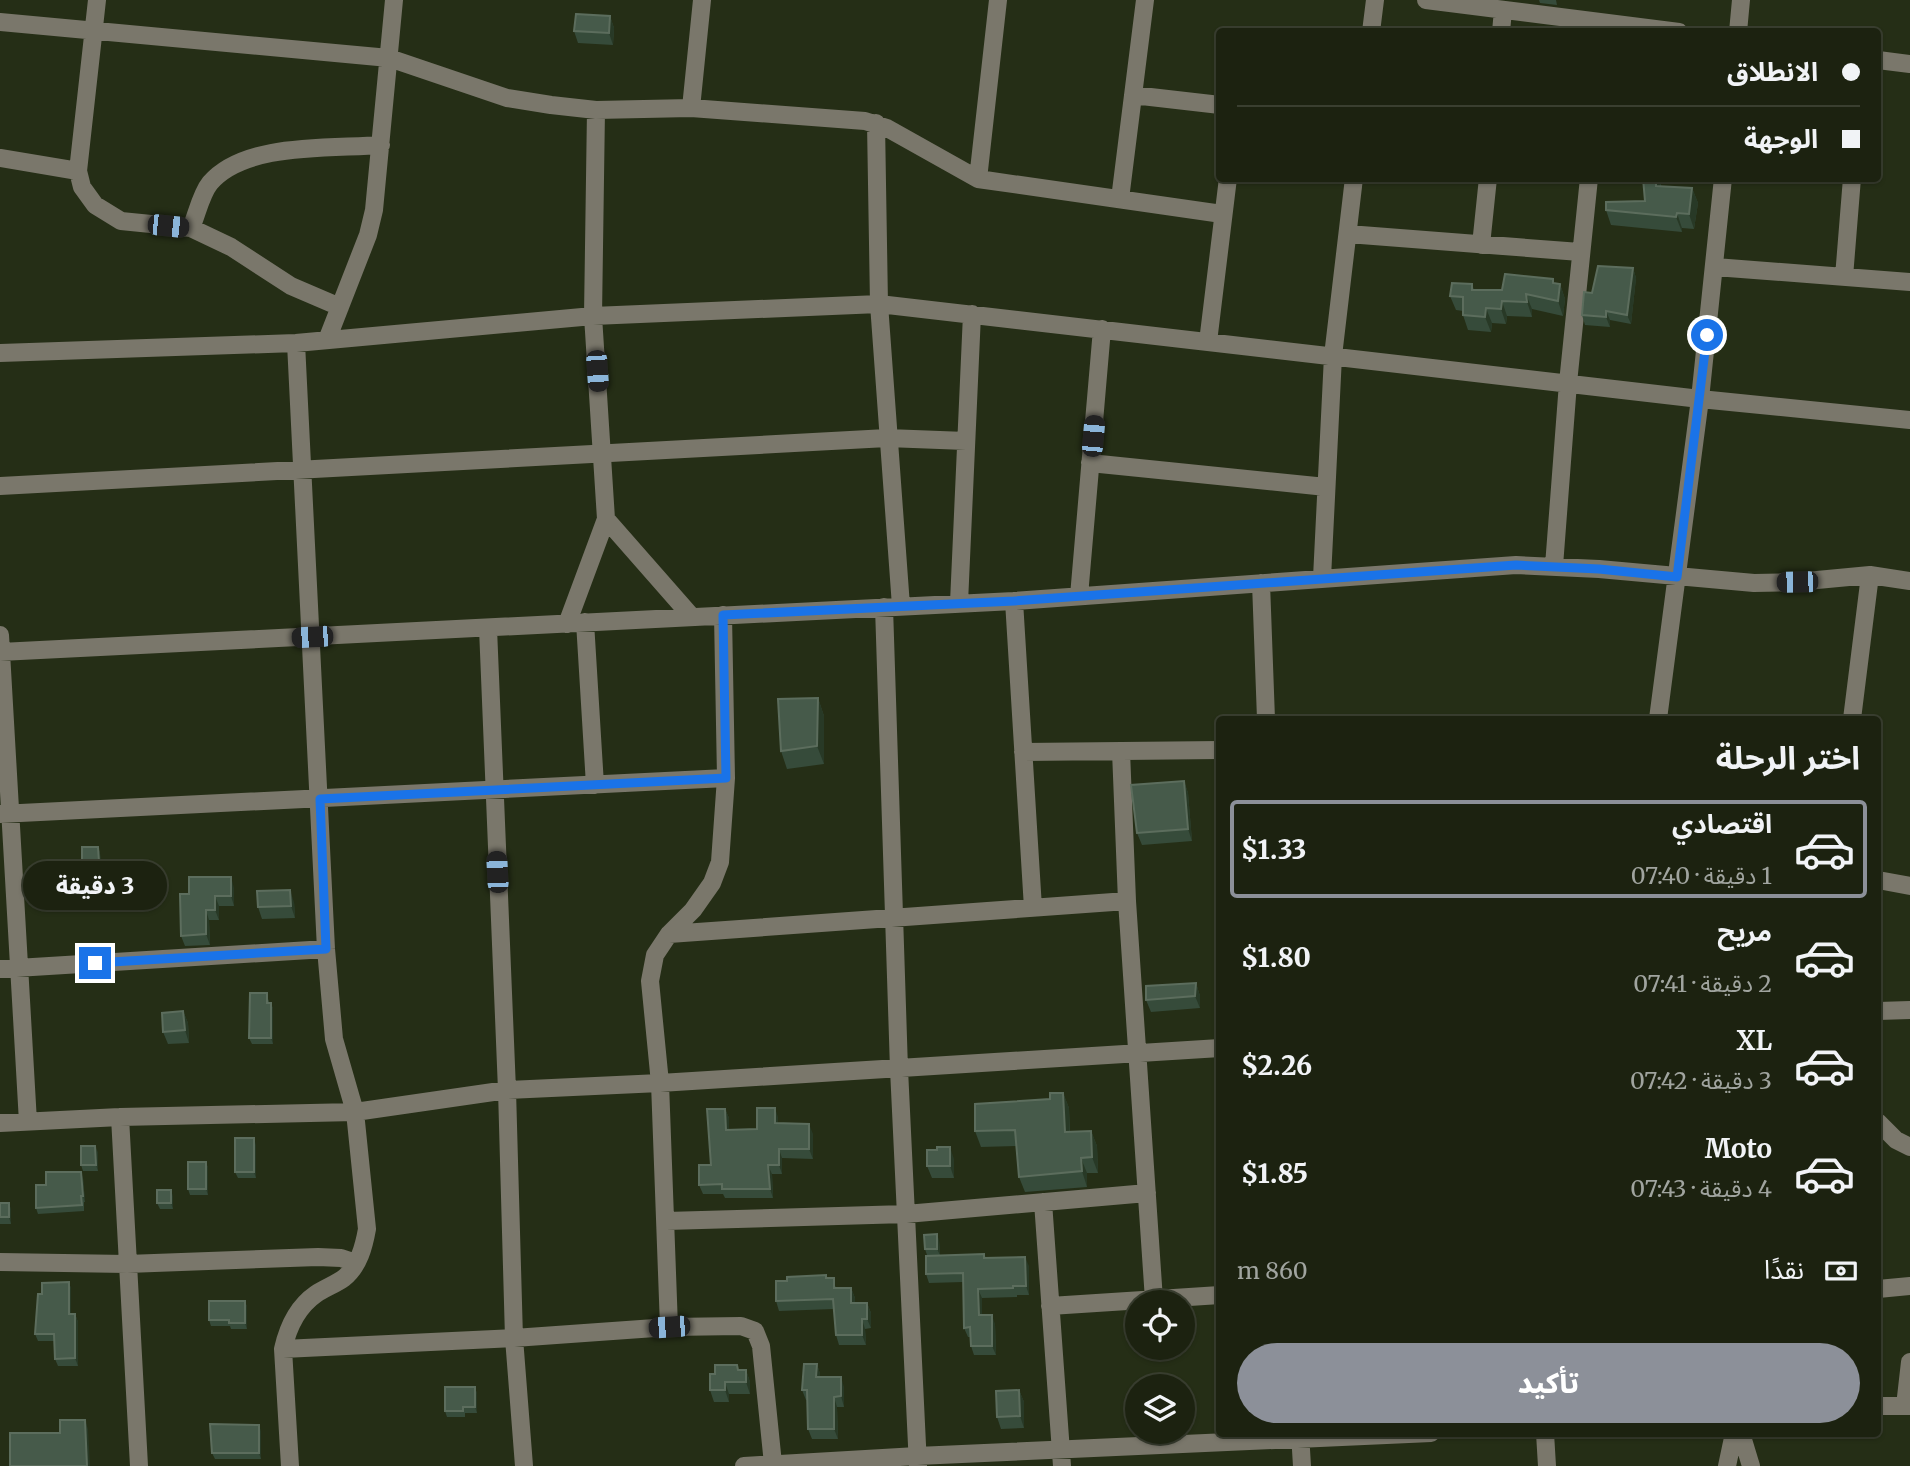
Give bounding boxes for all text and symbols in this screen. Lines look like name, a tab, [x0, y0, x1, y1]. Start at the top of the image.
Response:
text: الانطلاق	[1727, 55, 1818, 88]
text: الوجهة	[1744, 122, 1818, 155]
car	[147, 213, 190, 239]
route start	[1691, 319, 1723, 351]
car	[586, 349, 609, 393]
car	[1081, 414, 1106, 458]
car	[1776, 571, 1819, 593]
car	[291, 625, 334, 649]
text: اختر الرحلة	[1716, 738, 1860, 778]
text: اقتصادي	[1672, 807, 1772, 840]
icon: car	[1793, 818, 1856, 881]
text: $1.33	[1241, 833, 1306, 866]
car	[486, 850, 509, 894]
text: 1 دقيقة · 07:40	[1631, 861, 1772, 890]
callout: 3 دقيقة	[23, 862, 167, 911]
text: 3 دقيقة	[56, 871, 134, 900]
text: مريح	[1717, 915, 1772, 948]
icon: car	[1793, 926, 1856, 989]
text: $1.80	[1241, 941, 1311, 974]
route end	[79, 947, 111, 979]
text: 2 دقيقة · 07:41	[1633, 969, 1772, 998]
text: XL	[1736, 1024, 1772, 1057]
icon: car	[1793, 1034, 1856, 1097]
text: $2.26	[1241, 1049, 1312, 1082]
text: 3 دقيقة · 07:42	[1630, 1066, 1772, 1095]
text: Moto	[1705, 1132, 1772, 1165]
icon: car	[1793, 1142, 1856, 1205]
text: $1.85	[1241, 1157, 1308, 1190]
text: 4 دقيقة · 07:43	[1630, 1174, 1772, 1203]
icon: cash	[1822, 1252, 1860, 1290]
text: نقدًا	[1764, 1253, 1804, 1286]
text: 860 m	[1237, 1256, 1308, 1285]
map controls	[1125, 1290, 1195, 1444]
button: locate	[1125, 1290, 1195, 1360]
car	[648, 1315, 691, 1339]
button: تأكيد	[1237, 1343, 1860, 1423]
button: layers	[1125, 1374, 1195, 1444]

